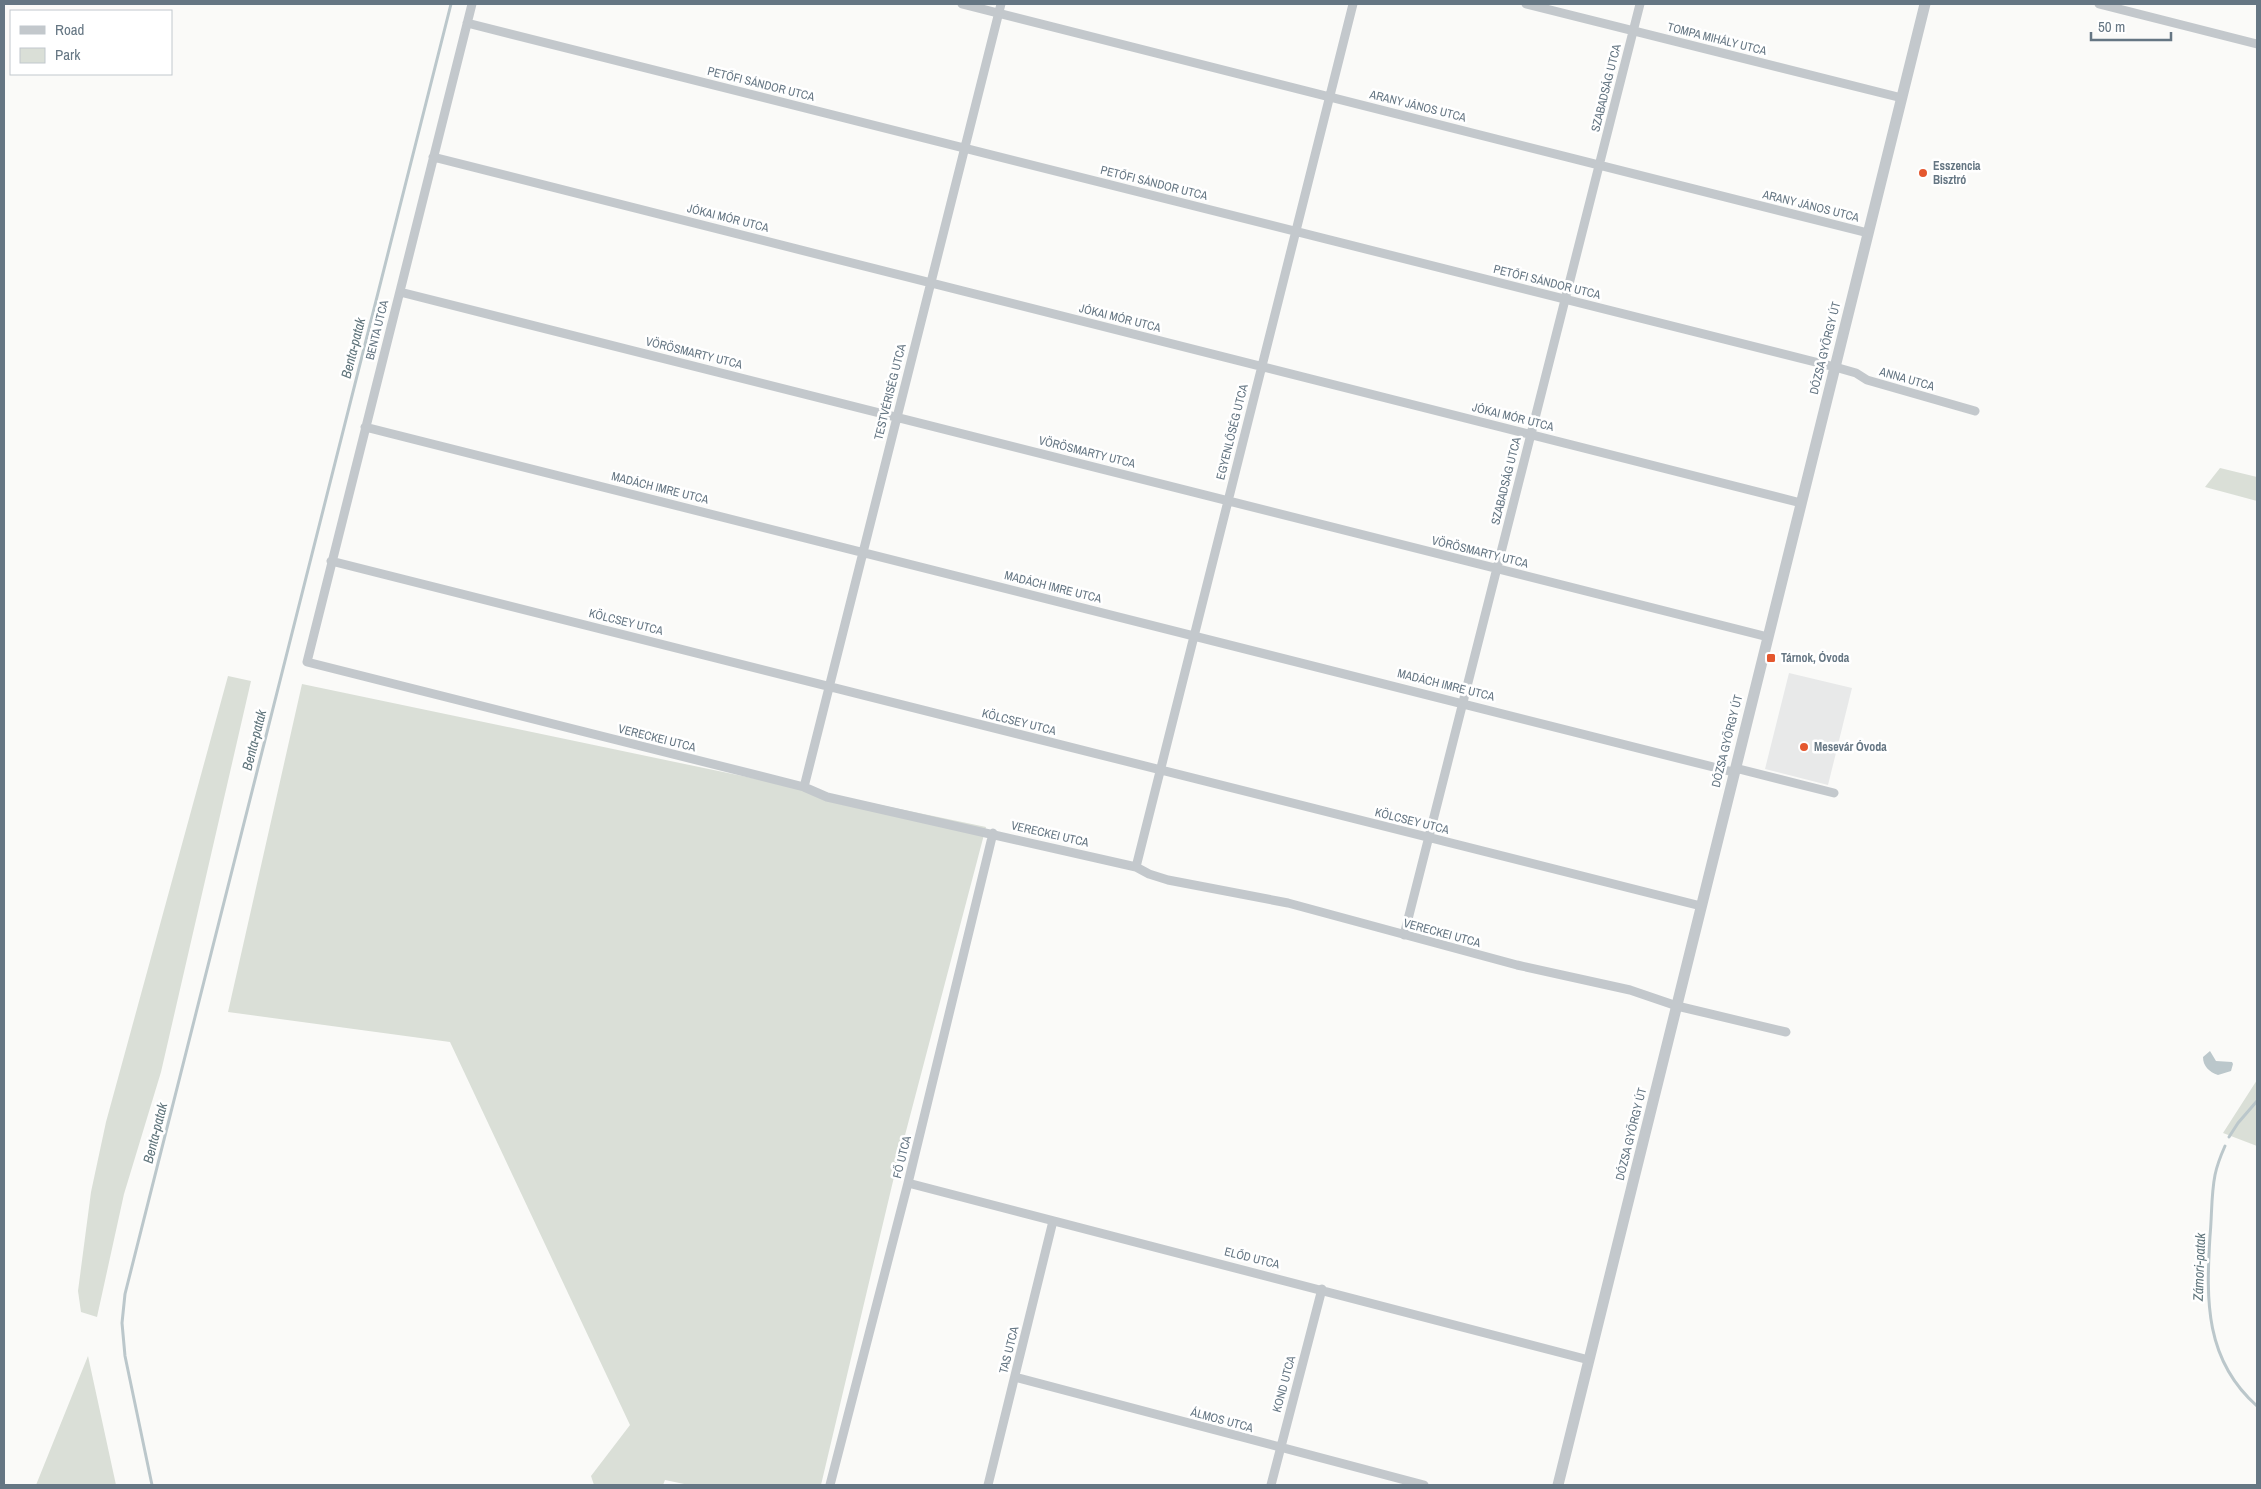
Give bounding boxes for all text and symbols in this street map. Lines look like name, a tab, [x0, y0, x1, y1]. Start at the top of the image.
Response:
legend	[10, 10, 172, 75]
scale bar	[2091, 10, 2171, 42]
text: 50 m	[2098, 16, 2125, 37]
text: Road	[55, 19, 84, 40]
street label: TOMPA MIHÁLY UTCA	[1666, 19, 1769, 59]
street label: SZABADSÁG UTCA	[1587, 42, 1625, 133]
text: Park	[55, 44, 81, 65]
street label: PETŐFI SÁNDOR UTCA	[706, 63, 817, 105]
street label: ARANY JÁNOS UTCA	[1367, 86, 1468, 126]
place label: Esszencia Bisztró	[1933, 158, 1981, 188]
street label: PETŐFI SÁNDOR UTCA	[1099, 162, 1210, 204]
marker: Esszencia Bisztró	[1917, 167, 1929, 179]
street label: ARANY JÁNOS UTCA	[1760, 186, 1861, 226]
street label: JÓKAI MÓR UTCA	[685, 200, 771, 236]
street label: PETŐFI SÁNDOR UTCA	[1492, 261, 1603, 303]
street label: BENTA UTCA	[362, 298, 392, 362]
street label: JÓKAI MÓR UTCA	[1077, 300, 1163, 336]
street label: DÓZSA GYÖRGY ÚT	[1805, 300, 1844, 396]
water label: Benta-patak	[337, 315, 370, 380]
street label: VÖRÖSMARTY UTCA	[644, 332, 745, 373]
street label: TESTVÉRISÉG UTCA	[870, 342, 910, 442]
street label: ANNA UTCA	[1877, 363, 1937, 395]
street label: EGYENLŐSÉG UTCA	[1212, 382, 1252, 481]
street label: JÓKAI MÓR UTCA	[1470, 399, 1556, 435]
street label: VÖRÖSMARTY UTCA	[1037, 431, 1138, 472]
street label: SZABADSÁG UTCA	[1487, 435, 1525, 526]
street label: MADÁCH IMRE UTCA	[610, 468, 711, 508]
street label: VÖRÖSMARTY UTCA	[1430, 531, 1531, 572]
street label: MADÁCH IMRE UTCA	[1003, 567, 1104, 607]
street label: KÖLCSEY UTCA	[587, 604, 665, 639]
place label: Tárnok, Óvoda	[1781, 650, 1850, 666]
marker: Tárnok, Óvoda	[1765, 652, 1777, 664]
street label: MADÁCH IMRE UTCA	[1396, 665, 1497, 705]
street label: DÓZSA GYÖRGY ÚT	[1707, 693, 1746, 789]
street label: KÖLCSEY UTCA	[980, 704, 1058, 739]
water label: Benta-patak	[238, 707, 271, 772]
street label: VERECKEI UTCA	[617, 721, 698, 755]
place label: Mesevár Óvoda	[1814, 739, 1887, 755]
marker: Mesevár Óvoda	[1798, 741, 1810, 753]
street label: KÖLCSEY UTCA	[1373, 803, 1451, 838]
street label: VERECKEI UTCA	[1010, 817, 1091, 851]
street label: VERECKEI UTCA	[1402, 915, 1483, 951]
street label: DÓZSA GYÖRGY ÚT	[1611, 1086, 1650, 1182]
water label: Benta-patak	[139, 1100, 172, 1165]
street label: FŐ UTCA	[889, 1134, 915, 1180]
water label: Zámori-patak	[2189, 1231, 2209, 1302]
street label: ELŐD UTCA	[1223, 1243, 1282, 1273]
street label: TAS UTCA	[995, 1324, 1023, 1375]
street label: KOND UTCA	[1269, 1354, 1299, 1414]
street label: ÁLMOS UTCA	[1188, 1404, 1255, 1436]

